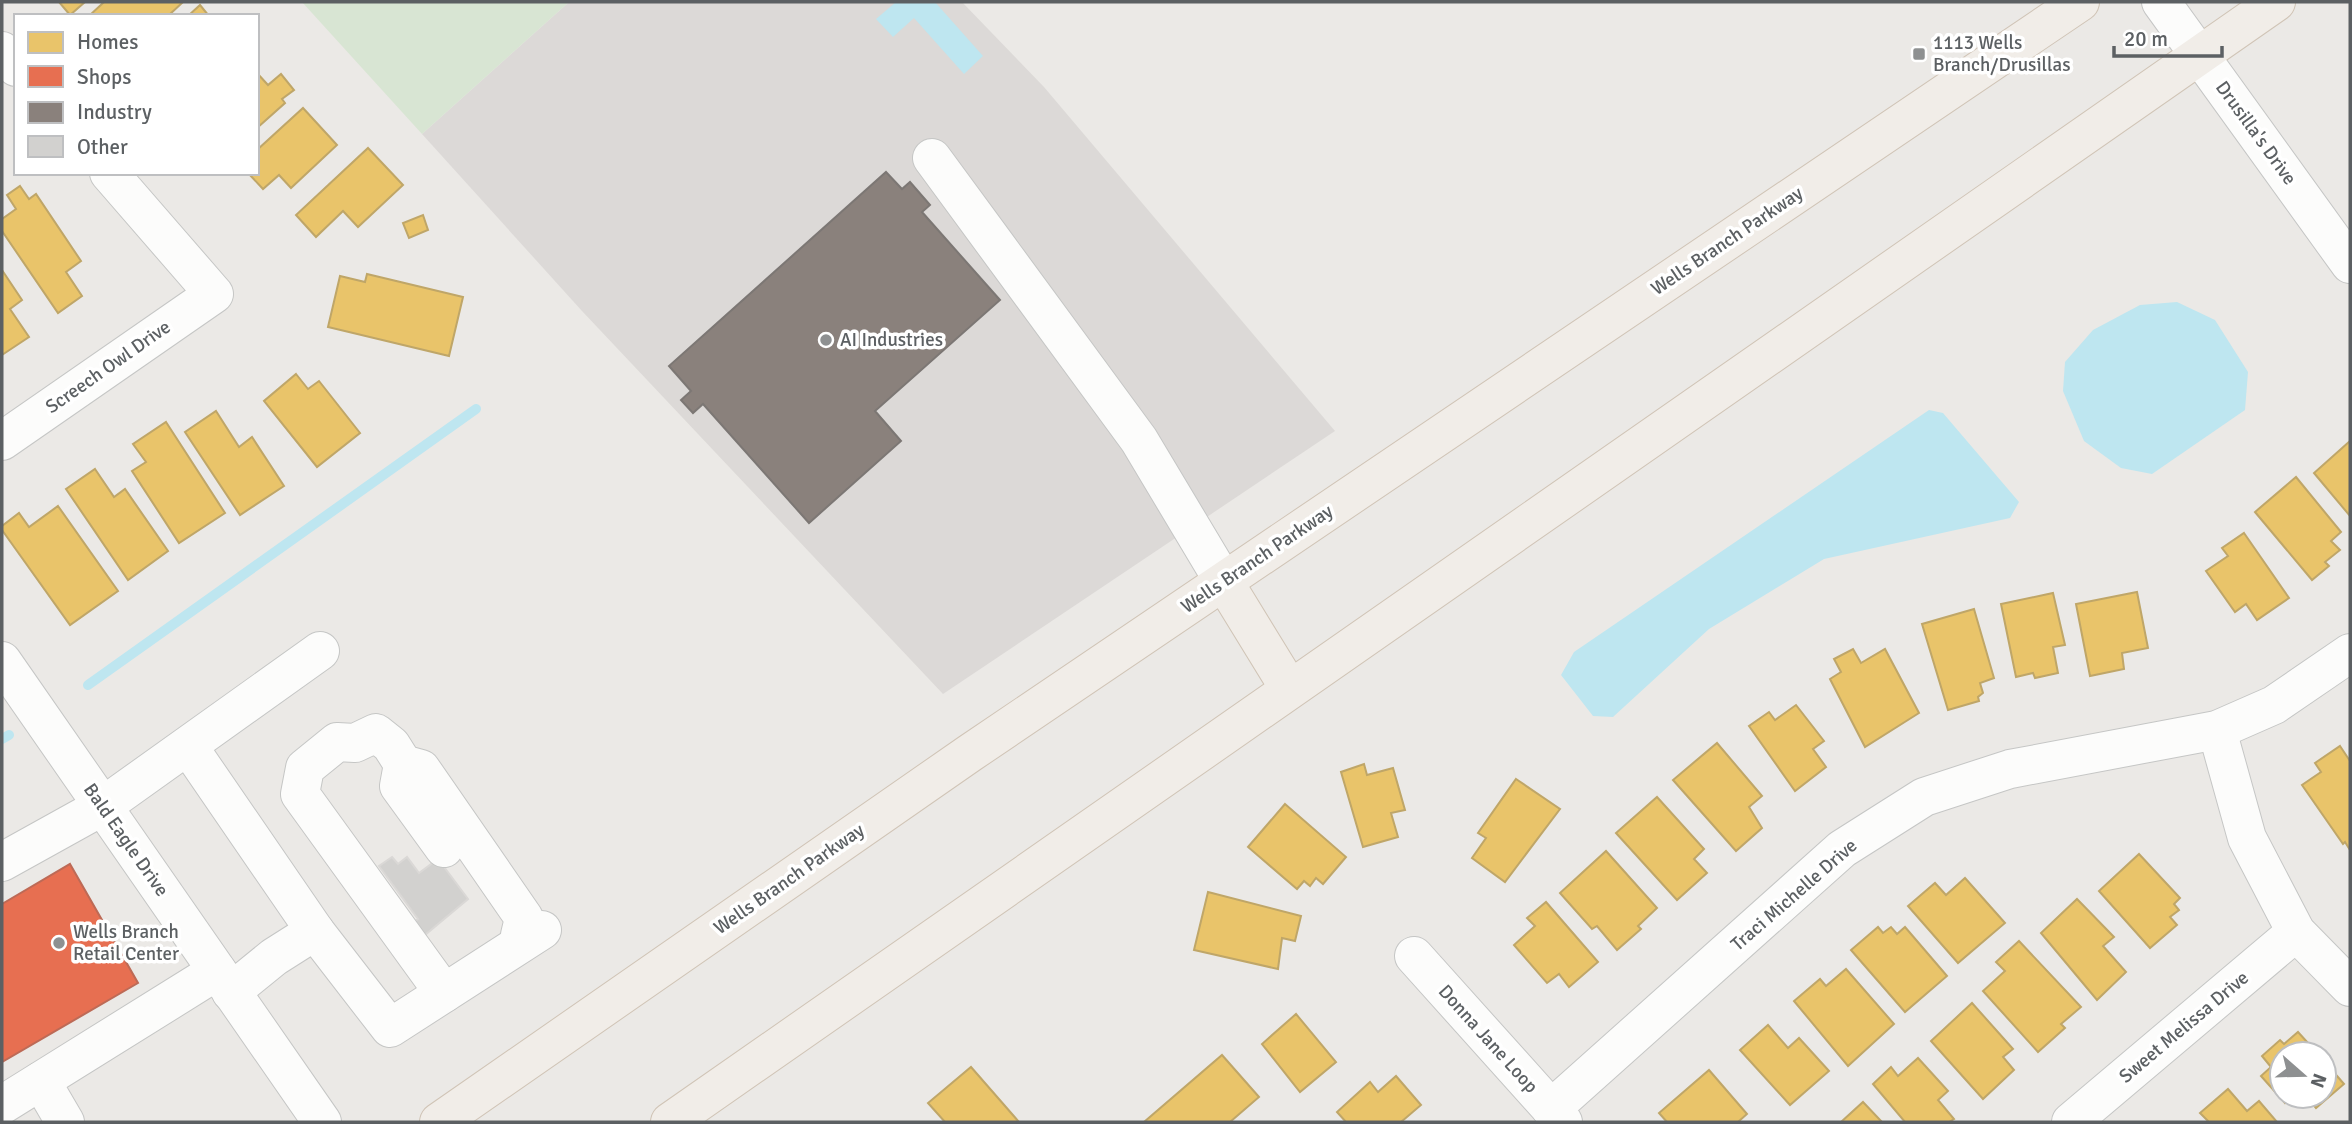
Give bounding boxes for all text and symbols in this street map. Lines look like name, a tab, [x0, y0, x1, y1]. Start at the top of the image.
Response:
legend	[14, 14, 259, 175]
scale bar	[2114, 14, 2222, 58]
text: 20 m	[2124, 26, 2168, 52]
text: Homes	[77, 29, 139, 55]
place label: 1113 Wells Branch/Drusillas	[1933, 31, 2071, 77]
marker: 1113 Wells Branch/Drusillas	[1911, 46, 1927, 62]
text: Shops	[77, 64, 131, 90]
street label: Drusilla's Drive	[2210, 76, 2302, 190]
text: Industry	[77, 99, 152, 125]
text: Other	[77, 134, 128, 160]
street label: Wells Branch Parkway	[1646, 181, 1808, 301]
street label: Screech Owl Drive	[41, 315, 175, 419]
place label: AI Industries	[840, 328, 943, 352]
marker: AI Industries	[818, 332, 834, 348]
street label: Wells Branch Parkway	[1176, 499, 1338, 619]
street label: Bald Eagle Drive	[78, 779, 174, 901]
street label: Wells Branch Parkway	[709, 818, 869, 940]
street label: Traci Michelle Drive	[1726, 834, 1862, 956]
place label: Wells Branch Retail Center	[73, 920, 179, 966]
marker: Wells Branch Retail Center	[51, 935, 67, 951]
street label: Sweet Melissa Drive	[2114, 966, 2254, 1088]
street label: Donna Jane Loop	[1433, 980, 1543, 1098]
north arrow	[2268, 1040, 2338, 1110]
text: N	[2304, 1070, 2332, 1091]

